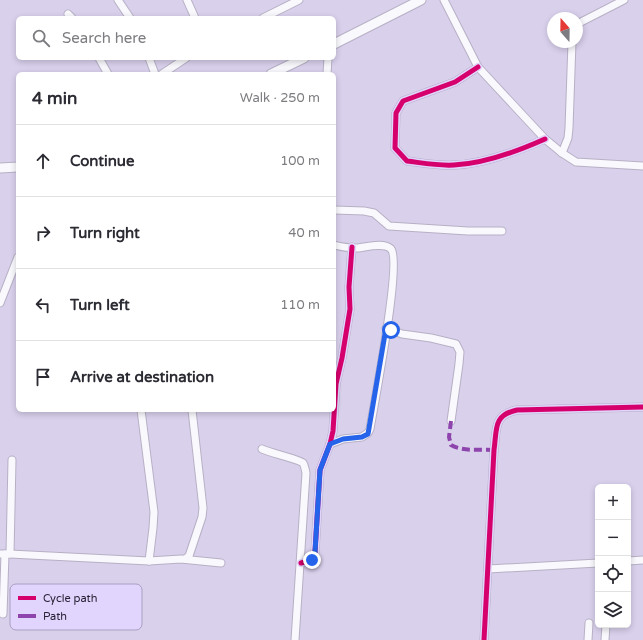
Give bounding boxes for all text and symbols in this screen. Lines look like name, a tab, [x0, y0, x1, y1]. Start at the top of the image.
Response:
north arrow	[547, 12, 583, 48]
search box	[16, 16, 336, 60]
icon: search	[30, 27, 52, 49]
text: Search here	[62, 29, 146, 47]
text: 4 min	[32, 88, 77, 109]
text: Walk · 250 m	[240, 90, 320, 106]
icon: ahead	[32, 150, 54, 172]
text: Continue	[70, 152, 134, 170]
text: 100 m	[280, 153, 320, 169]
icon: right	[32, 222, 54, 244]
text: Turn right	[70, 224, 140, 242]
text: 40 m	[288, 225, 320, 241]
icon: left	[32, 294, 54, 316]
text: Turn left	[70, 296, 130, 314]
text: 110 m	[280, 297, 320, 313]
route start	[382, 321, 400, 339]
icon: arrive	[32, 366, 54, 388]
text: Arrive at destination	[70, 368, 214, 386]
map controls	[595, 484, 631, 628]
button: +	[595, 484, 631, 520]
button: −	[595, 520, 631, 556]
route end	[303, 551, 321, 569]
button: locate	[595, 556, 631, 592]
legend	[10, 584, 142, 630]
text: Cycle path	[43, 592, 98, 605]
button: layers	[595, 592, 631, 628]
text: Path	[43, 610, 67, 623]

